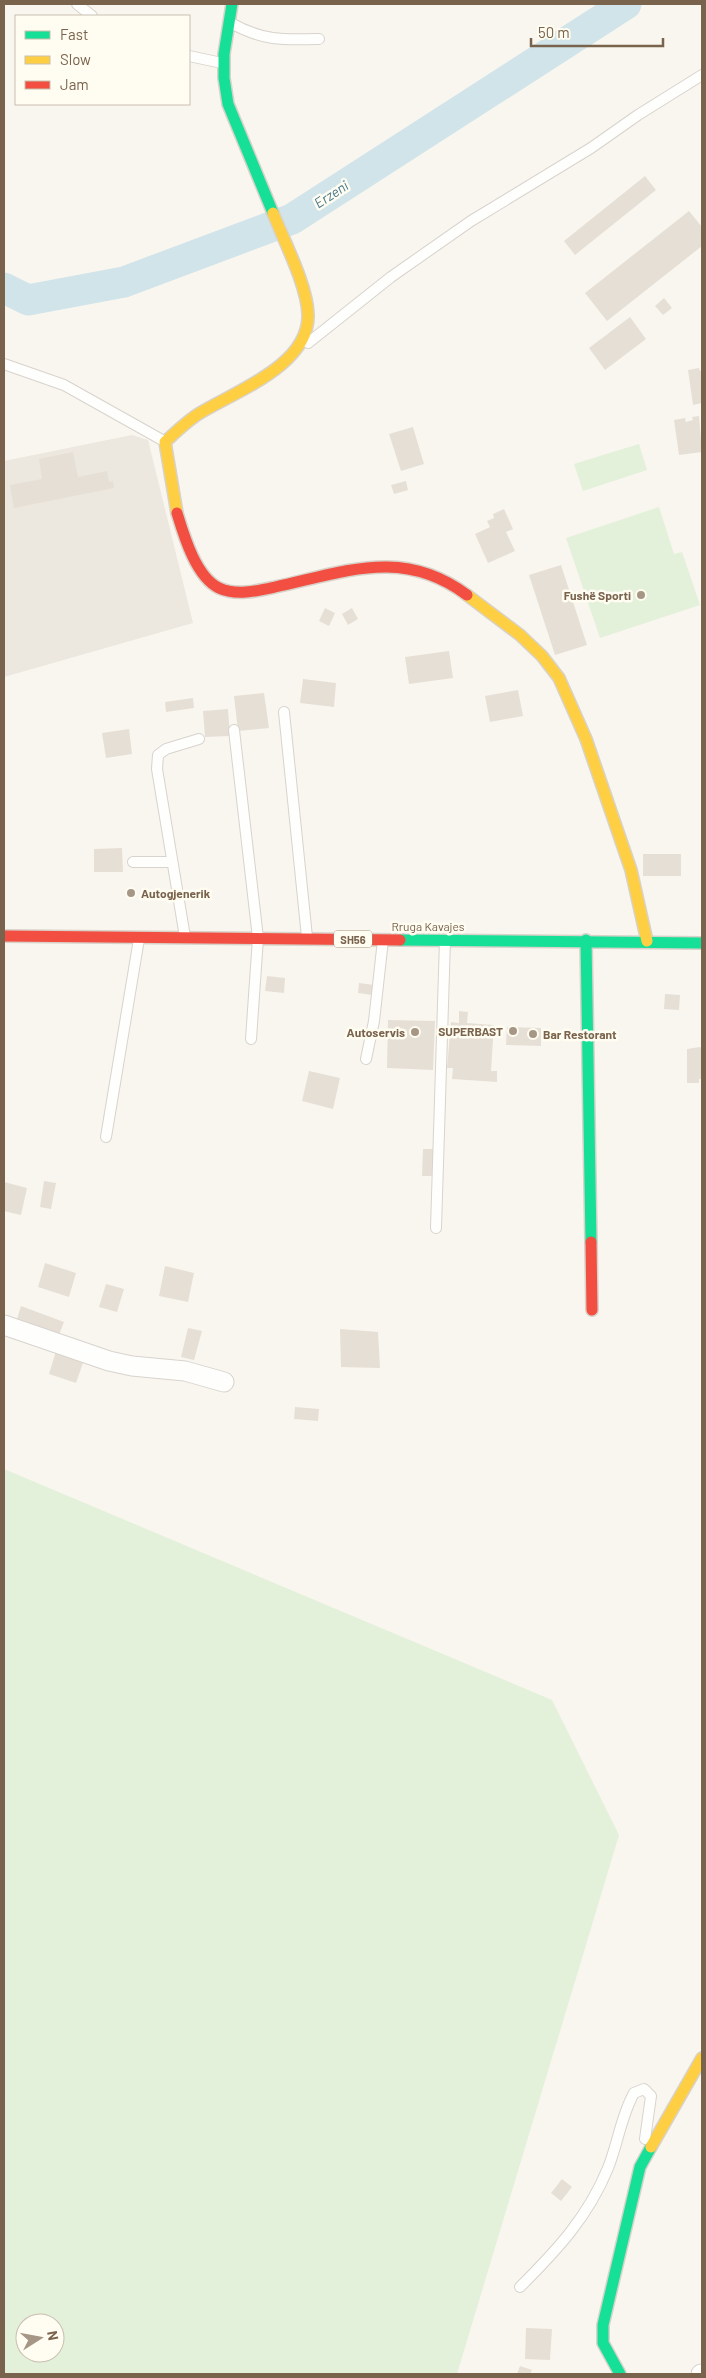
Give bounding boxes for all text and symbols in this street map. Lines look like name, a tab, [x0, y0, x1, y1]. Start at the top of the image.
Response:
legend	[15, 15, 190, 105]
scale bar	[531, 15, 664, 47]
text: 50 m	[538, 23, 570, 41]
text: Fast	[60, 25, 88, 43]
text: Slow	[60, 50, 91, 68]
text: Jam	[60, 75, 89, 93]
water label: Erzeni	[311, 176, 352, 211]
place label: Fushë Sporti	[564, 588, 631, 602]
marker: Fushë Sporti	[635, 589, 647, 601]
place label: Autogjenerik	[141, 886, 211, 900]
marker: Autogjenerik	[125, 887, 137, 899]
street label: Rruga Kavajes	[391, 919, 465, 933]
road number: SH56	[334, 931, 372, 948]
place label: SUPERBAST	[438, 1024, 503, 1038]
place label: Autoservis	[347, 1025, 405, 1039]
marker: SUPERBAST	[507, 1025, 519, 1037]
marker: Autoservis	[409, 1026, 421, 1038]
place label: Bar Restorant	[543, 1027, 617, 1041]
marker: Bar Restorant	[527, 1028, 539, 1040]
north arrow	[15, 2313, 65, 2363]
text: N	[44, 2329, 62, 2342]

